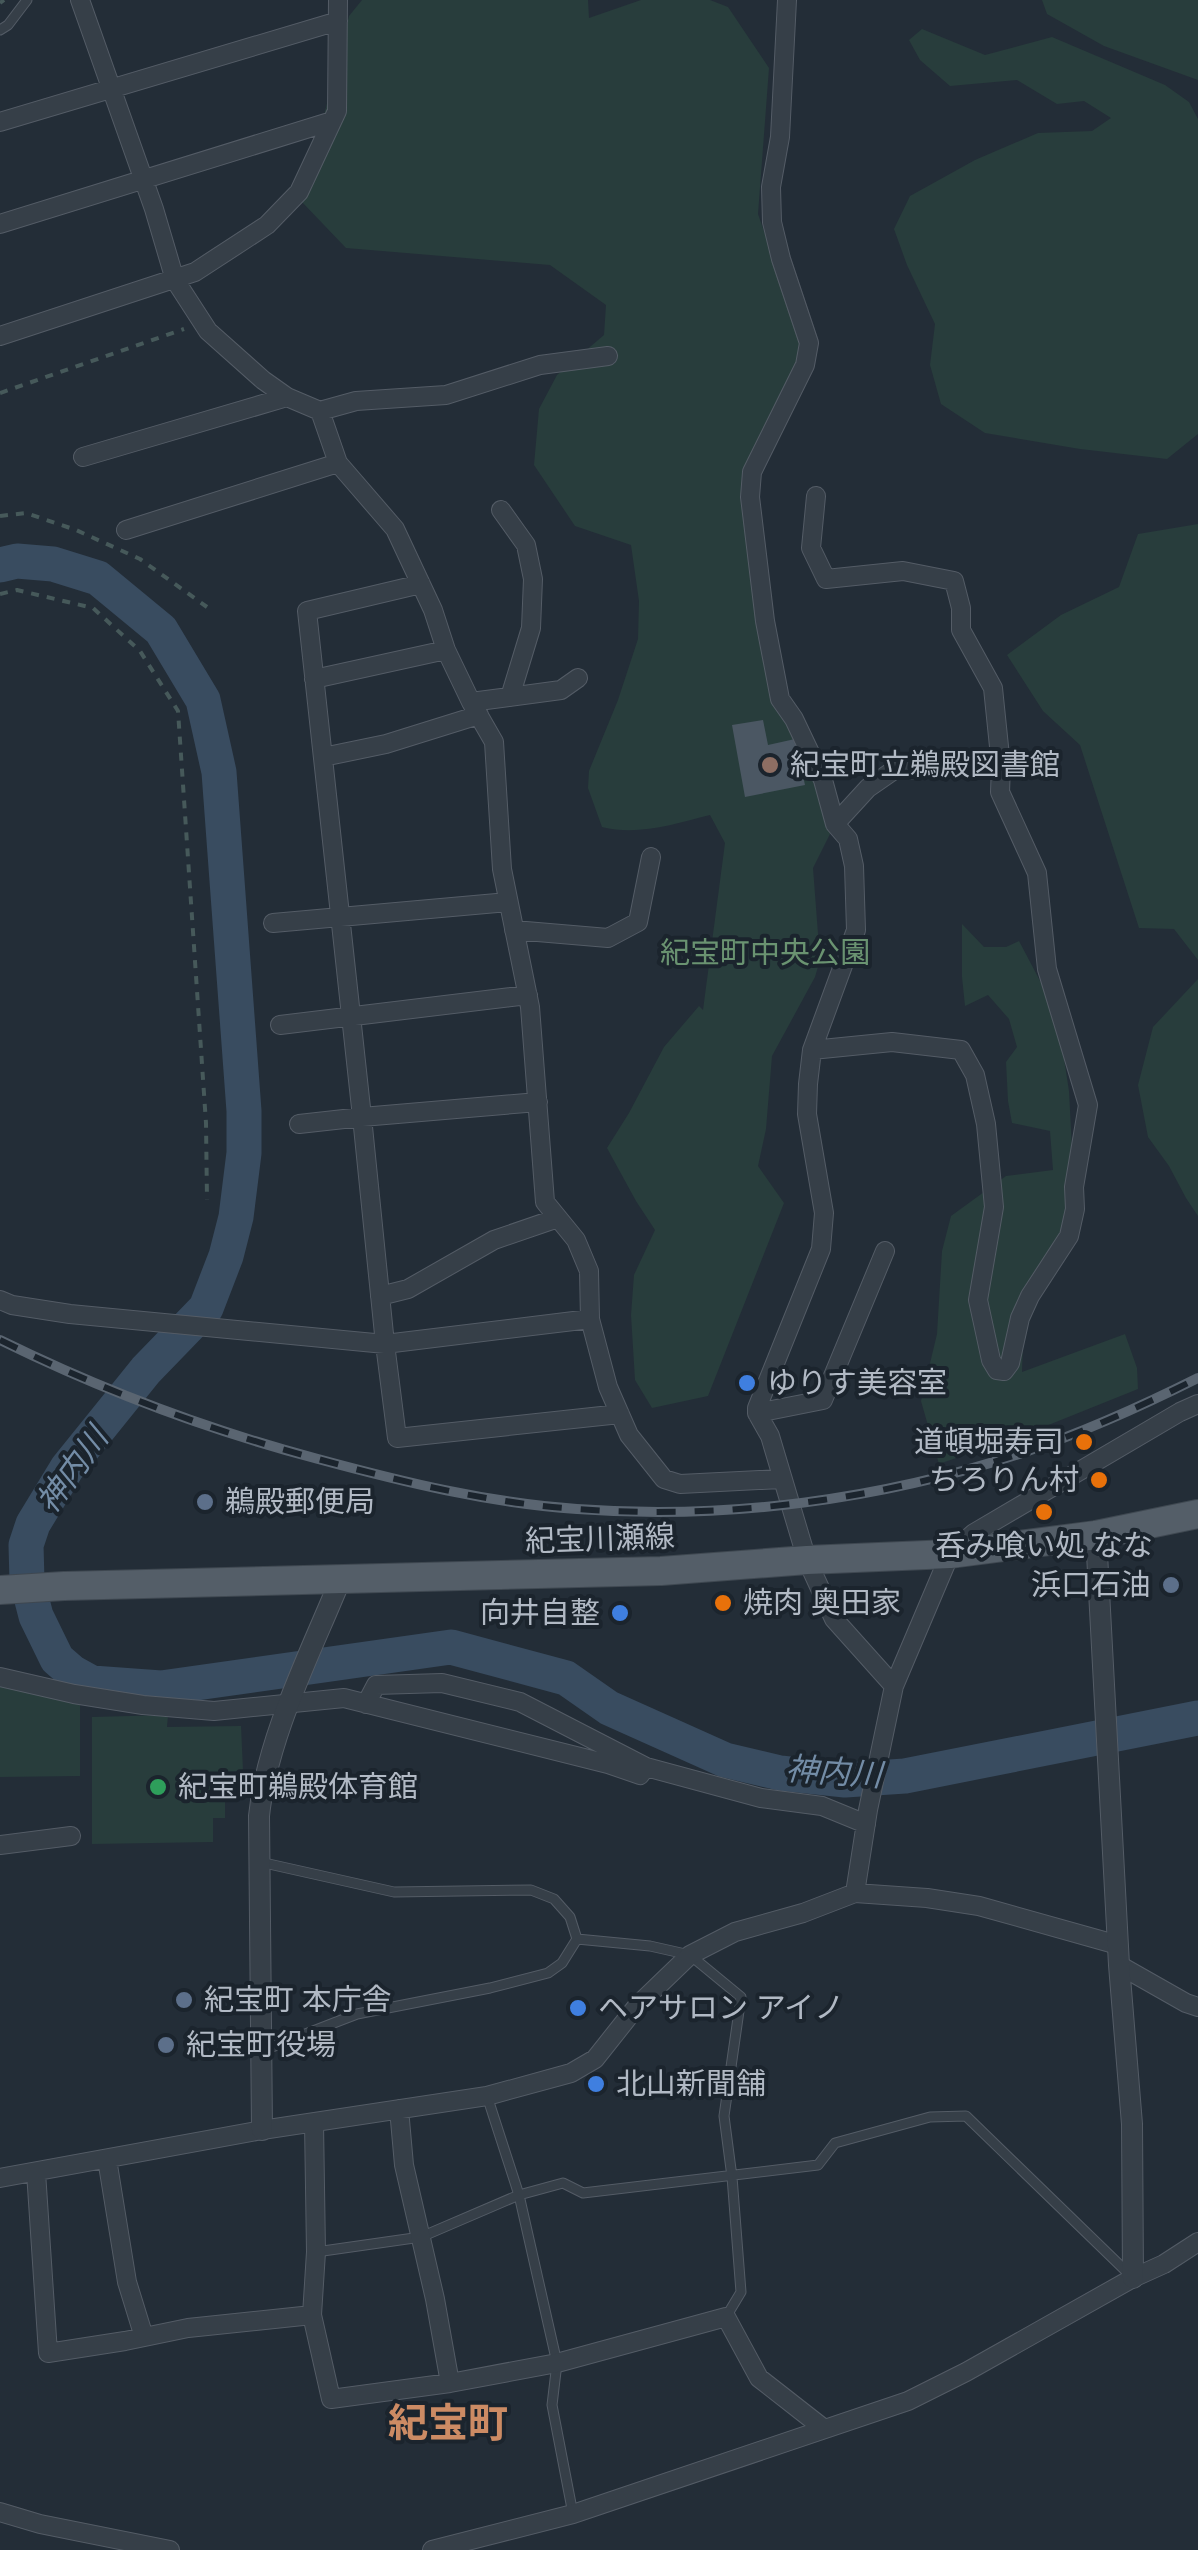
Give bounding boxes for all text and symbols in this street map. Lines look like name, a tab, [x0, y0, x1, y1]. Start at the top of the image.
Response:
place label: 紀宝町立鵜殿図書館	[790, 745, 1060, 781]
marker: 紀宝町立鵜殿図書館	[759, 754, 781, 776]
park label: 紀宝町中央公園	[660, 933, 870, 969]
place label: ゆりす美容室	[767, 1363, 947, 1399]
marker: ゆりす美容室	[736, 1372, 758, 1394]
water label: 神内川	[27, 1416, 117, 1519]
place label: 道頓堀寿司	[914, 1422, 1064, 1458]
marker: 道頓堀寿司	[1073, 1431, 1095, 1453]
place label: ちろりん村	[929, 1460, 1079, 1496]
marker: ちろりん村	[1088, 1469, 1110, 1491]
place label: 鵜殿郵便局	[225, 1482, 375, 1518]
marker: 鵜殿郵便局	[194, 1491, 216, 1513]
marker: 呑み喰い処 なな	[1033, 1501, 1055, 1523]
street label: 紀宝川瀬線	[524, 1516, 676, 1558]
place label: 呑み喰い処 なな	[935, 1526, 1153, 1562]
place label: 浜口石油	[1031, 1565, 1151, 1601]
marker: 浜口石油	[1160, 1574, 1182, 1596]
place label: 焼肉 奥田家	[743, 1583, 901, 1619]
marker: 焼肉 奥田家	[712, 1592, 734, 1614]
place label: 向井自整	[480, 1593, 600, 1629]
marker: 向井自整	[609, 1602, 631, 1624]
water label: 神内川	[785, 1748, 886, 1794]
place label: 紀宝町鵜殿体育館	[178, 1767, 418, 1803]
marker: 紀宝町鵜殿体育館	[147, 1776, 169, 1798]
place label: 紀宝町 本庁舎	[204, 1980, 392, 2016]
place label: ヘアサロン アイノ	[598, 1988, 844, 2024]
marker: 紀宝町 本庁舎	[173, 1989, 195, 2011]
marker: ヘアサロン アイノ	[567, 1997, 589, 2019]
place label: 紀宝町役場	[186, 2025, 336, 2061]
marker: 紀宝町役場	[155, 2034, 177, 2056]
place label: 北山新聞舗	[616, 2064, 766, 2100]
marker: 北山新聞舗	[585, 2073, 607, 2095]
district label: 紀宝町	[388, 2398, 508, 2446]

